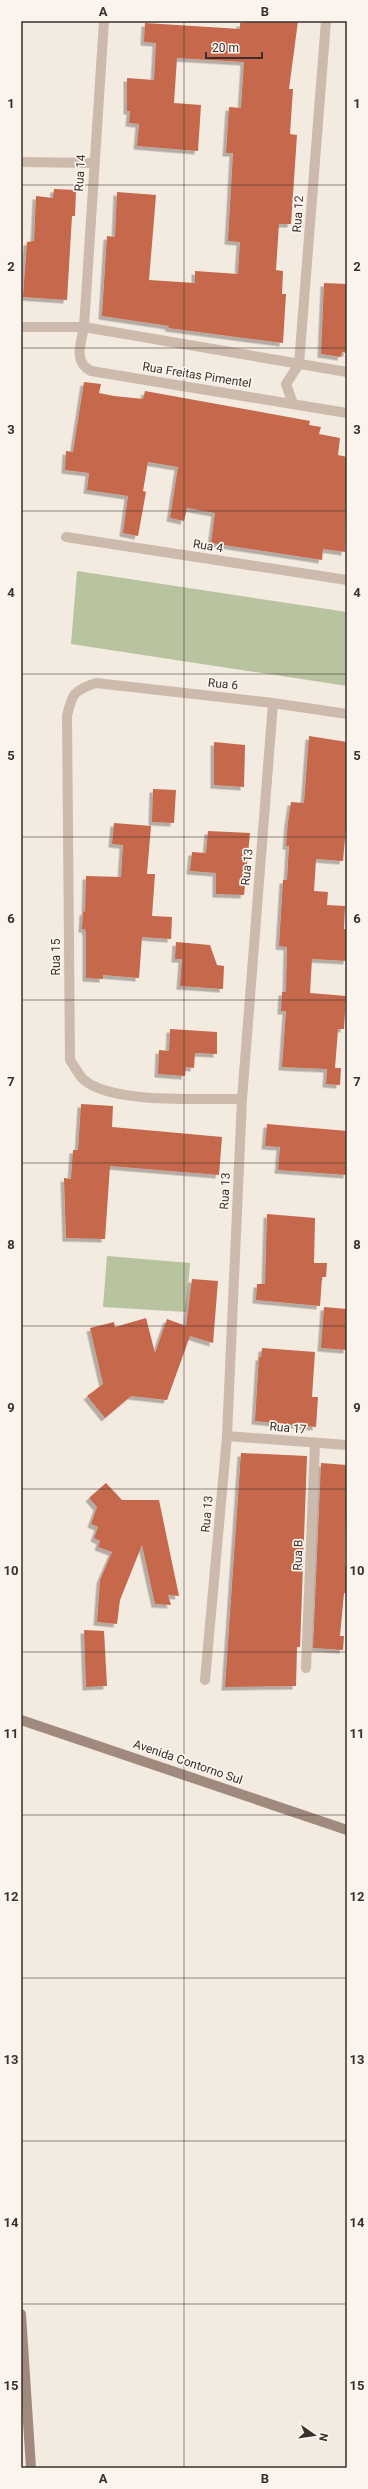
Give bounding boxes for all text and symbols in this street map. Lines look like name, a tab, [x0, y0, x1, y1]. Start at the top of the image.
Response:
text: A	[99, 4, 108, 19]
text: B	[261, 4, 269, 19]
scale bar	[206, 34, 262, 60]
text: 20 m	[212, 41, 239, 55]
text: 1	[7, 96, 15, 111]
text: 1	[353, 96, 361, 111]
street label: Rua 14	[72, 154, 88, 192]
street label: Rua 12	[290, 195, 306, 233]
text: 2	[7, 259, 15, 274]
text: 2	[353, 259, 361, 274]
street label: Rua Freitas Pimentel	[142, 359, 252, 391]
text: 3	[7, 422, 15, 437]
text: 3	[353, 422, 361, 437]
street label: Rua 4	[192, 537, 224, 555]
text: 4	[7, 585, 15, 600]
text: 4	[353, 585, 361, 600]
street label: Rua 6	[207, 675, 239, 693]
text: 5	[7, 748, 15, 763]
text: 5	[353, 748, 361, 763]
street label: Rua 13	[238, 848, 256, 886]
text: 6	[7, 911, 15, 926]
text: 6	[353, 911, 361, 926]
street label: Rua 15	[49, 938, 63, 976]
text: 7	[7, 1074, 15, 1089]
text: 7	[353, 1074, 361, 1089]
street label: Rua 13	[217, 1172, 233, 1210]
text: 8	[7, 1237, 15, 1252]
text: 8	[353, 1237, 361, 1252]
text: 9	[7, 1400, 15, 1415]
text: 9	[353, 1400, 361, 1415]
street label: Rua 17	[269, 1419, 307, 1437]
street label: Rua 13	[198, 1495, 216, 1533]
street label: Rua B	[290, 1539, 306, 1571]
text: 10	[4, 1563, 18, 1578]
text: 10	[350, 1563, 364, 1578]
text: 11	[4, 1726, 18, 1741]
text: 11	[350, 1726, 364, 1741]
street label: Avenida Contorno Sul	[132, 1737, 244, 1787]
text: 12	[4, 1889, 18, 1904]
text: 12	[350, 1889, 364, 1904]
text: 13	[4, 2052, 18, 2067]
text: 13	[350, 2052, 364, 2067]
text: 14	[4, 2215, 19, 2230]
text: 14	[350, 2215, 365, 2230]
text: 15	[4, 2378, 18, 2393]
text: 15	[350, 2378, 364, 2393]
north arrow	[294, 2415, 334, 2455]
text: N	[316, 2432, 330, 2443]
text: A	[99, 2471, 108, 2486]
text: B	[261, 2471, 269, 2486]

